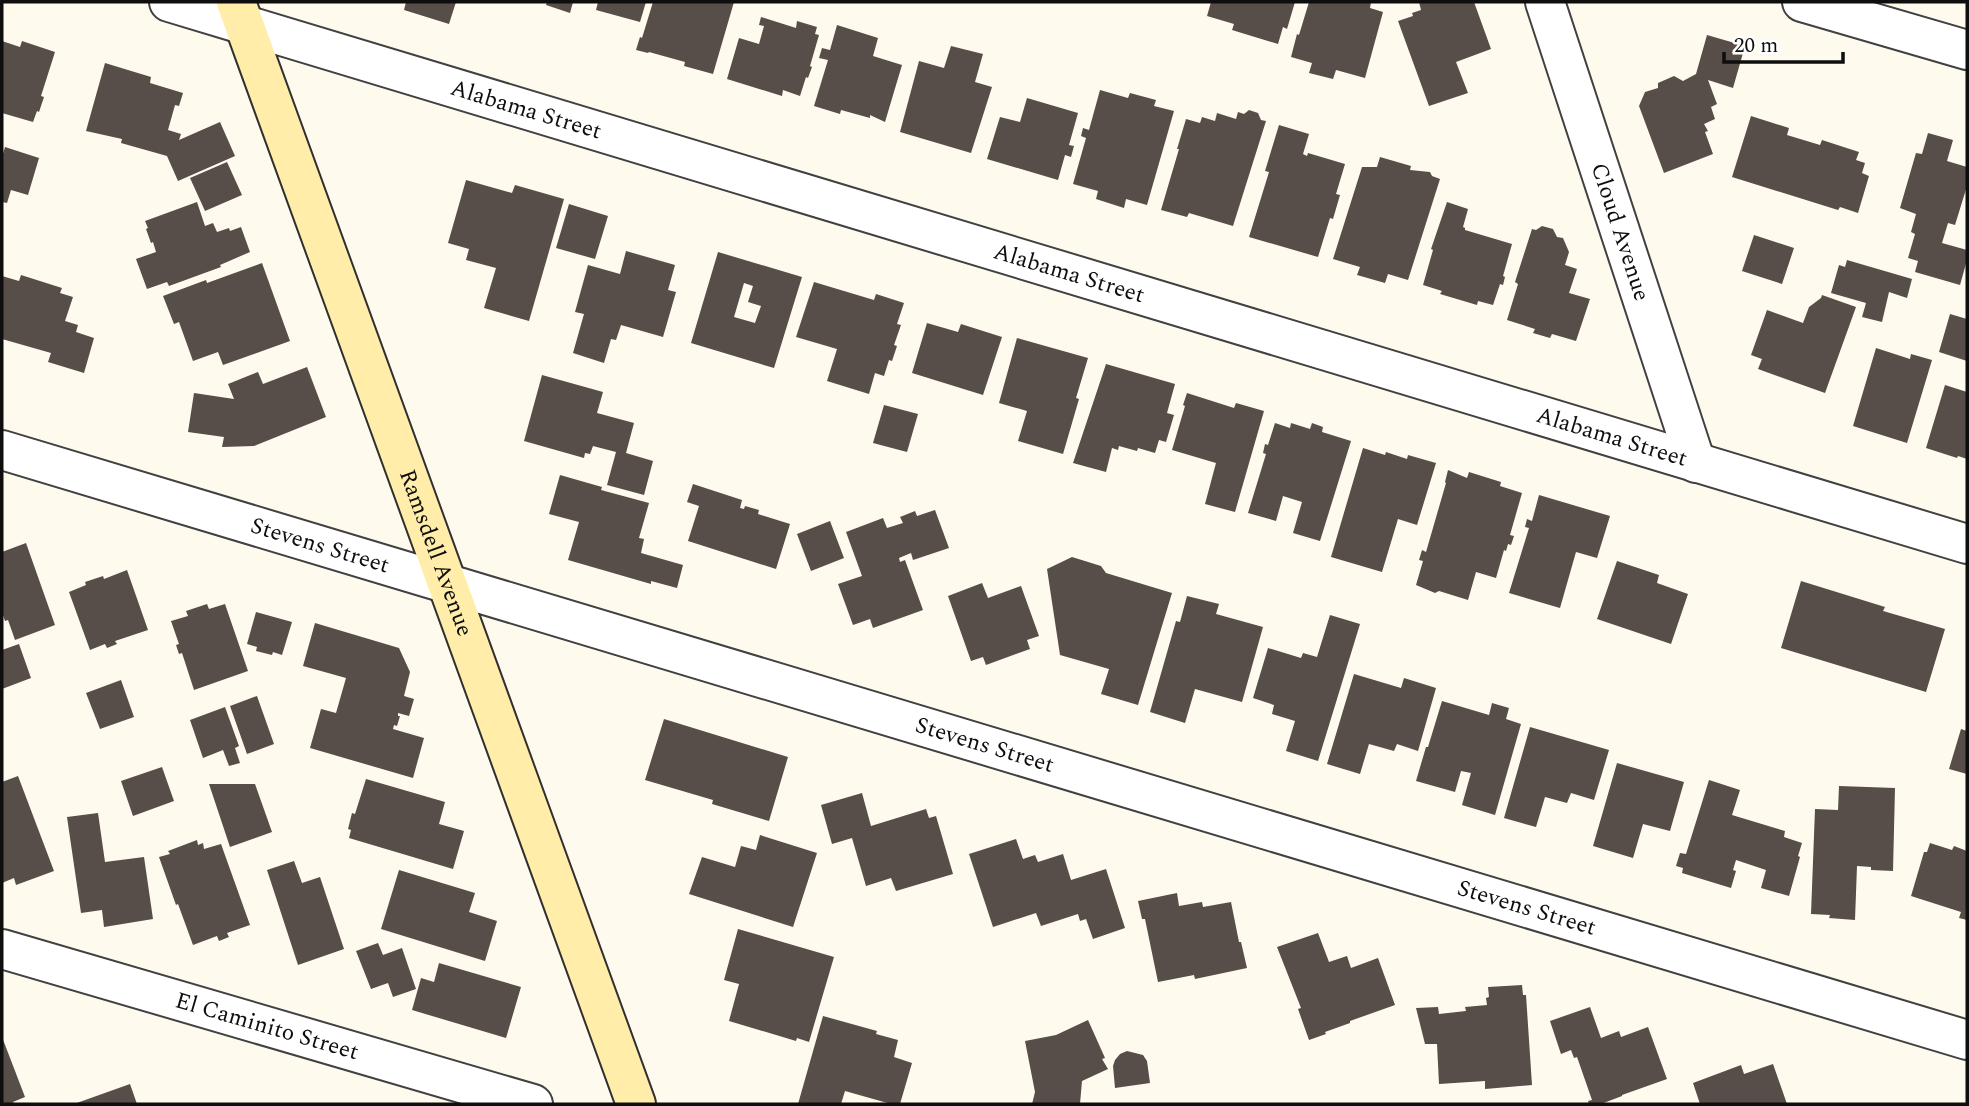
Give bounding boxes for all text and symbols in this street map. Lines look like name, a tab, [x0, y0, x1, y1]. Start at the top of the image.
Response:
scale bar	[1724, 21, 1843, 65]
text: 20 m	[1734, 30, 1778, 62]
street label: Alabama Street	[446, 70, 606, 149]
street label: Cloud Avenue	[1581, 158, 1659, 306]
street label: Alabama Street	[989, 234, 1149, 313]
street label: Alabama Street	[1532, 398, 1692, 476]
street label: Ramsdell Avenue	[390, 464, 482, 641]
street label: Stevens Street	[246, 508, 394, 583]
street label: Stevens Street	[911, 708, 1058, 782]
street label: Stevens Street	[1453, 870, 1600, 945]
street label: El Caminito Street	[171, 983, 363, 1070]

